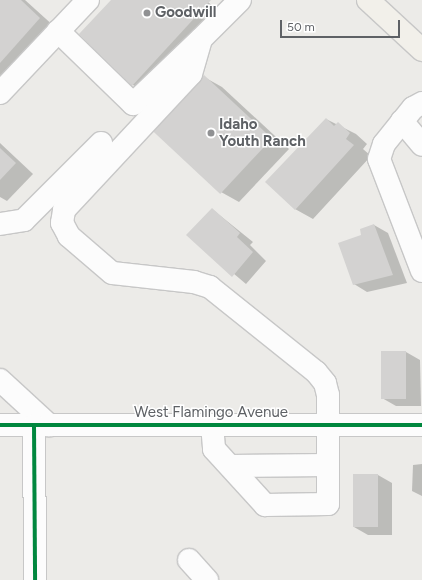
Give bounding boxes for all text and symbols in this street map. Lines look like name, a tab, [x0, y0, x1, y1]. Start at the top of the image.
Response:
place label: Goodwill	[155, 4, 216, 22]
marker: Goodwill	[142, 8, 152, 18]
scale bar	[282, 12, 402, 38]
text: 50 m	[287, 20, 315, 34]
place label: Idaho Youth Ranch	[219, 115, 306, 150]
marker: Idaho Youth Ranch	[206, 128, 216, 138]
street label: West Flamingo Avenue	[134, 404, 288, 422]

